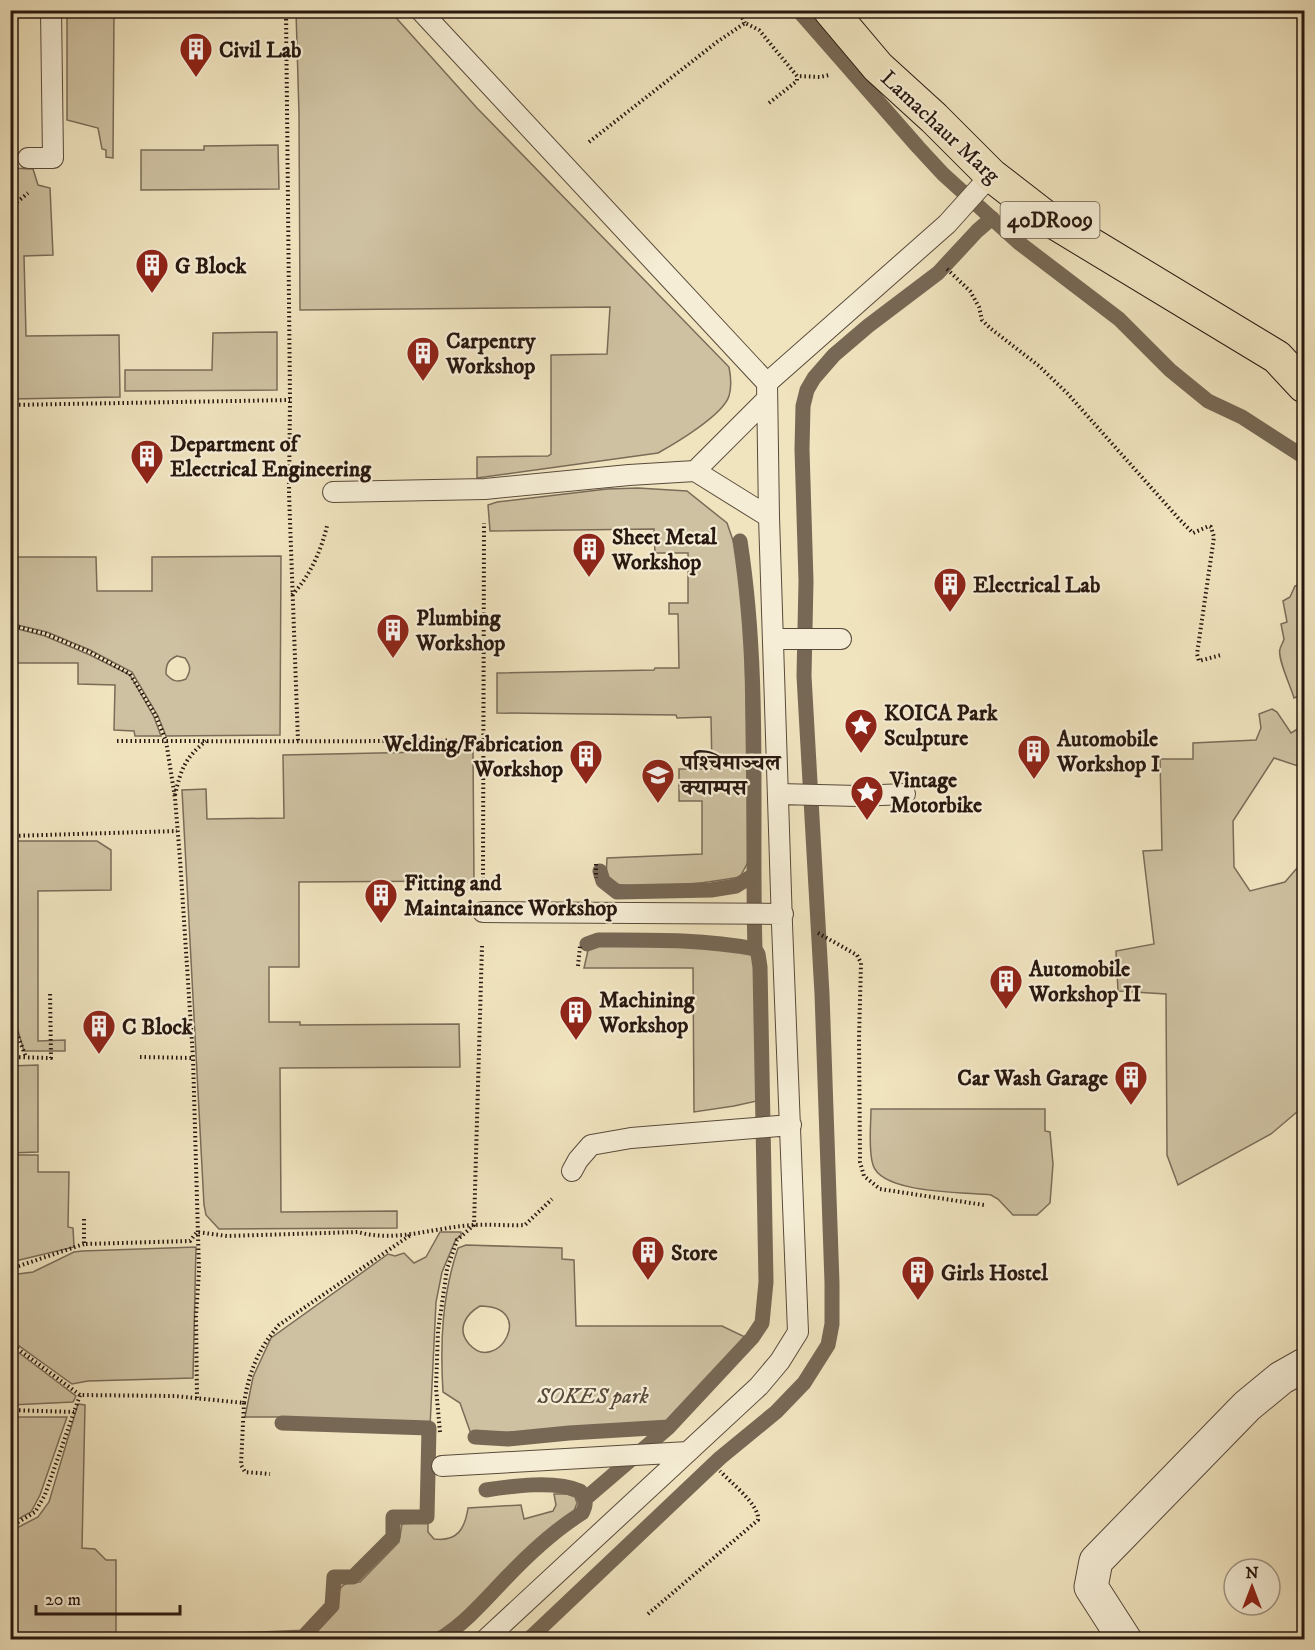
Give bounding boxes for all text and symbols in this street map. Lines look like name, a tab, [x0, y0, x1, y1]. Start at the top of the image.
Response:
building icon: Civil Lab	[178, 31, 214, 78]
place label: Civil Lab	[219, 37, 301, 64]
street label: Lamachaur Marg	[875, 65, 1005, 189]
road number: 40DR009	[1000, 202, 1100, 238]
building icon: G Block	[134, 247, 170, 294]
place label: G Block	[175, 253, 248, 280]
place label: Carpentry Workshop	[445, 328, 536, 380]
building icon: Carpentry Workshop	[405, 335, 441, 382]
place label: Department of Electrical Engineering	[170, 431, 372, 483]
building icon: Department of Electrical Engineering	[129, 438, 165, 485]
place label: Sheet Metal Workshop	[611, 524, 717, 576]
building icon: Sheet Metal Workshop	[571, 531, 607, 578]
building icon: Electrical Lab	[932, 566, 968, 613]
place label: Electrical Lab	[973, 572, 1100, 599]
place label: Plumbing Workshop	[415, 605, 505, 657]
building icon: Plumbing Workshop	[375, 612, 411, 659]
place label: KOICA Park Sculpture	[884, 700, 999, 752]
place icon: KOICA Park Sculpture	[843, 707, 879, 754]
place label: Automobile Workshop I	[1056, 726, 1160, 778]
place label: Welding/Fabrication Workshop	[382, 731, 563, 783]
building icon: Automobile Workshop I	[1016, 733, 1052, 780]
building icon: Welding/Fabrication Workshop	[568, 738, 604, 785]
place label: पश्‍चिमाञ्‍चल क्याम्पस	[679, 750, 782, 802]
school or university icon: पश्‍चिमाञ्‍चल क्याम्पस	[640, 757, 676, 804]
place label: Vintage Motorbike	[889, 767, 982, 819]
place icon: Vintage Motorbike	[849, 774, 885, 821]
place label: Fitting and Maintainance Workshop	[404, 870, 617, 922]
building icon: Fitting and Maintainance Workshop	[363, 877, 399, 924]
place label: Automobile Workshop II	[1028, 956, 1141, 1008]
building icon: Automobile Workshop II	[988, 963, 1024, 1010]
place label: Machining Workshop	[598, 987, 696, 1039]
building icon: Machining Workshop	[558, 994, 594, 1041]
building icon: C Block	[81, 1008, 117, 1055]
place label: C Block	[122, 1014, 194, 1041]
building icon: Car Wash Garage	[1113, 1059, 1149, 1106]
place label: Car Wash Garage	[957, 1065, 1108, 1092]
building icon: Store	[630, 1234, 666, 1281]
place label: Store	[671, 1240, 718, 1267]
building icon: Girls Hostel	[900, 1254, 936, 1301]
place label: Girls Hostel	[941, 1260, 1048, 1287]
park label: SOKES park	[536, 1383, 650, 1410]
north arrow	[1222, 1557, 1282, 1617]
text: N	[1245, 1563, 1259, 1583]
scale bar	[36, 1578, 180, 1616]
text: 20 m	[45, 1589, 81, 1611]

